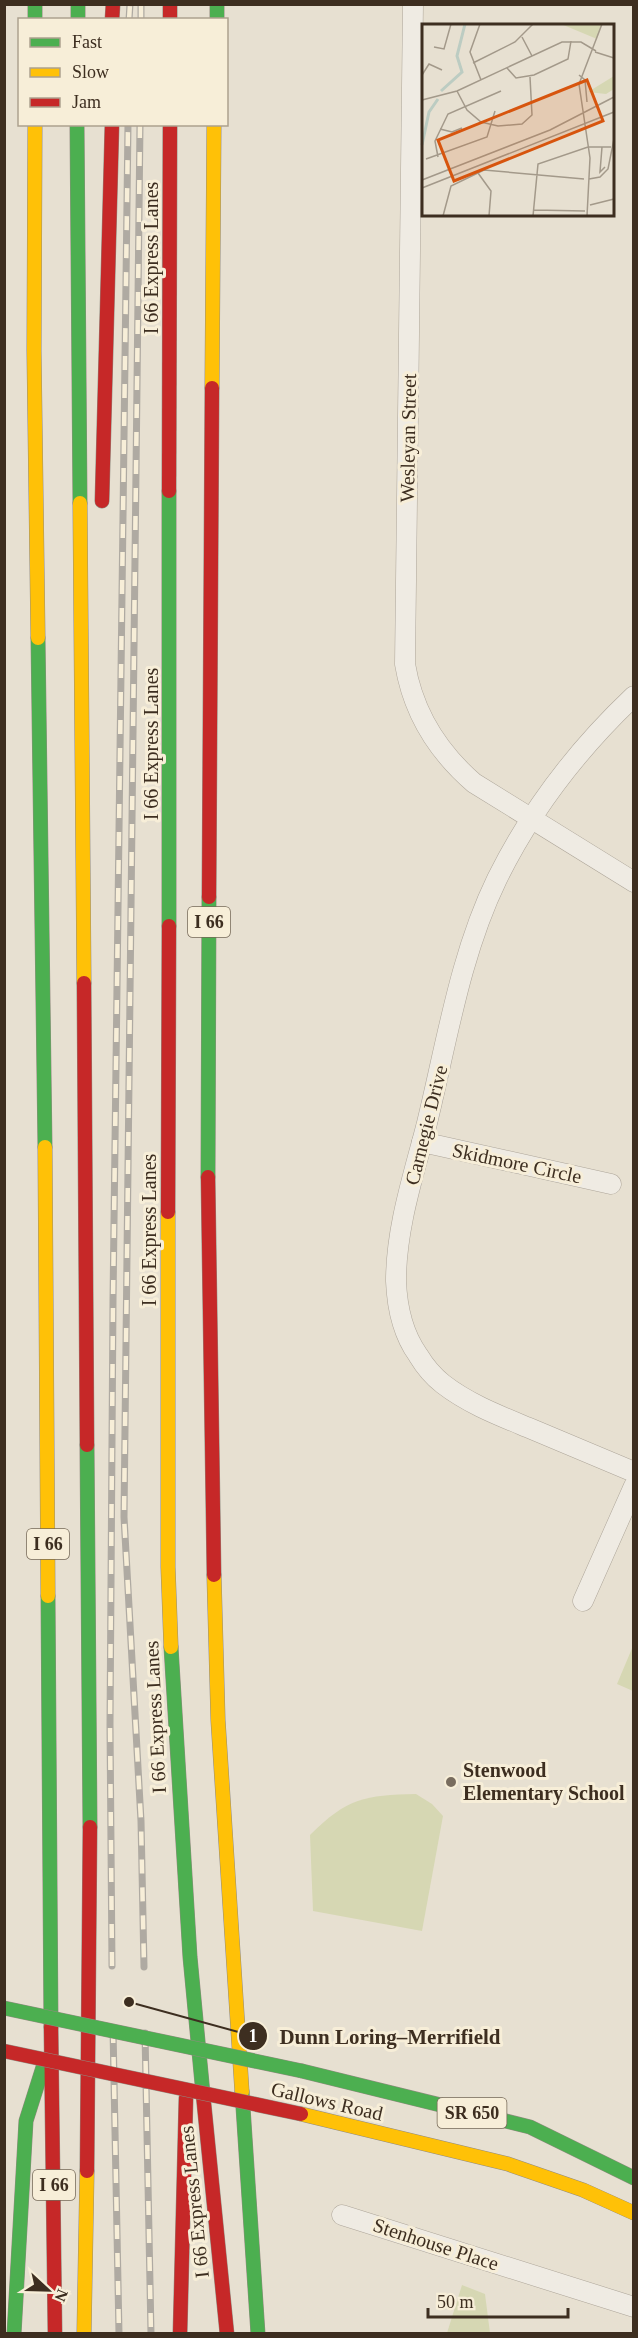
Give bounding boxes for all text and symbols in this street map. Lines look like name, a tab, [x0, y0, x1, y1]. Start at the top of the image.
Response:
legend	[18, 18, 228, 126]
inset map	[422, 24, 614, 216]
text: Fast	[72, 32, 102, 52]
text: Slow	[72, 62, 109, 82]
text: Jam	[72, 92, 101, 112]
street label: I 66 Express Lanes	[140, 181, 163, 334]
street label: Wesleyan Street	[396, 373, 421, 503]
street label: I 66 Express Lanes	[140, 667, 163, 820]
road number: I 66	[188, 907, 230, 937]
street label: Carnegie Drive	[400, 1063, 453, 1187]
street label: Skidmore Circle	[450, 1139, 584, 1187]
street label: I 66 Express Lanes	[138, 1153, 161, 1306]
road number: I 66	[27, 1529, 69, 1559]
street label: I 66 Express Lanes	[140, 1640, 171, 1794]
place label: Stenwood Elementary School	[463, 1759, 625, 1805]
marker: Stenwood Elementary School	[444, 1775, 458, 1789]
callout: Dunn Loring–Merrifield	[238, 2017, 513, 2056]
text: Dunn Loring–Merrifield	[279, 2025, 501, 2049]
text: 1	[249, 2026, 258, 2046]
street label: Gallows Road	[269, 2077, 385, 2125]
road number: SR 650	[438, 2098, 506, 2128]
street label: I 66 Express Lanes	[175, 2125, 214, 2279]
road number: I 66	[33, 2170, 75, 2200]
street label: Stenhouse Place	[371, 2213, 502, 2275]
north arrow	[18, 2260, 78, 2320]
scale bar	[428, 2281, 568, 2319]
text: N	[51, 2287, 71, 2304]
text: 50 m	[437, 2292, 474, 2312]

